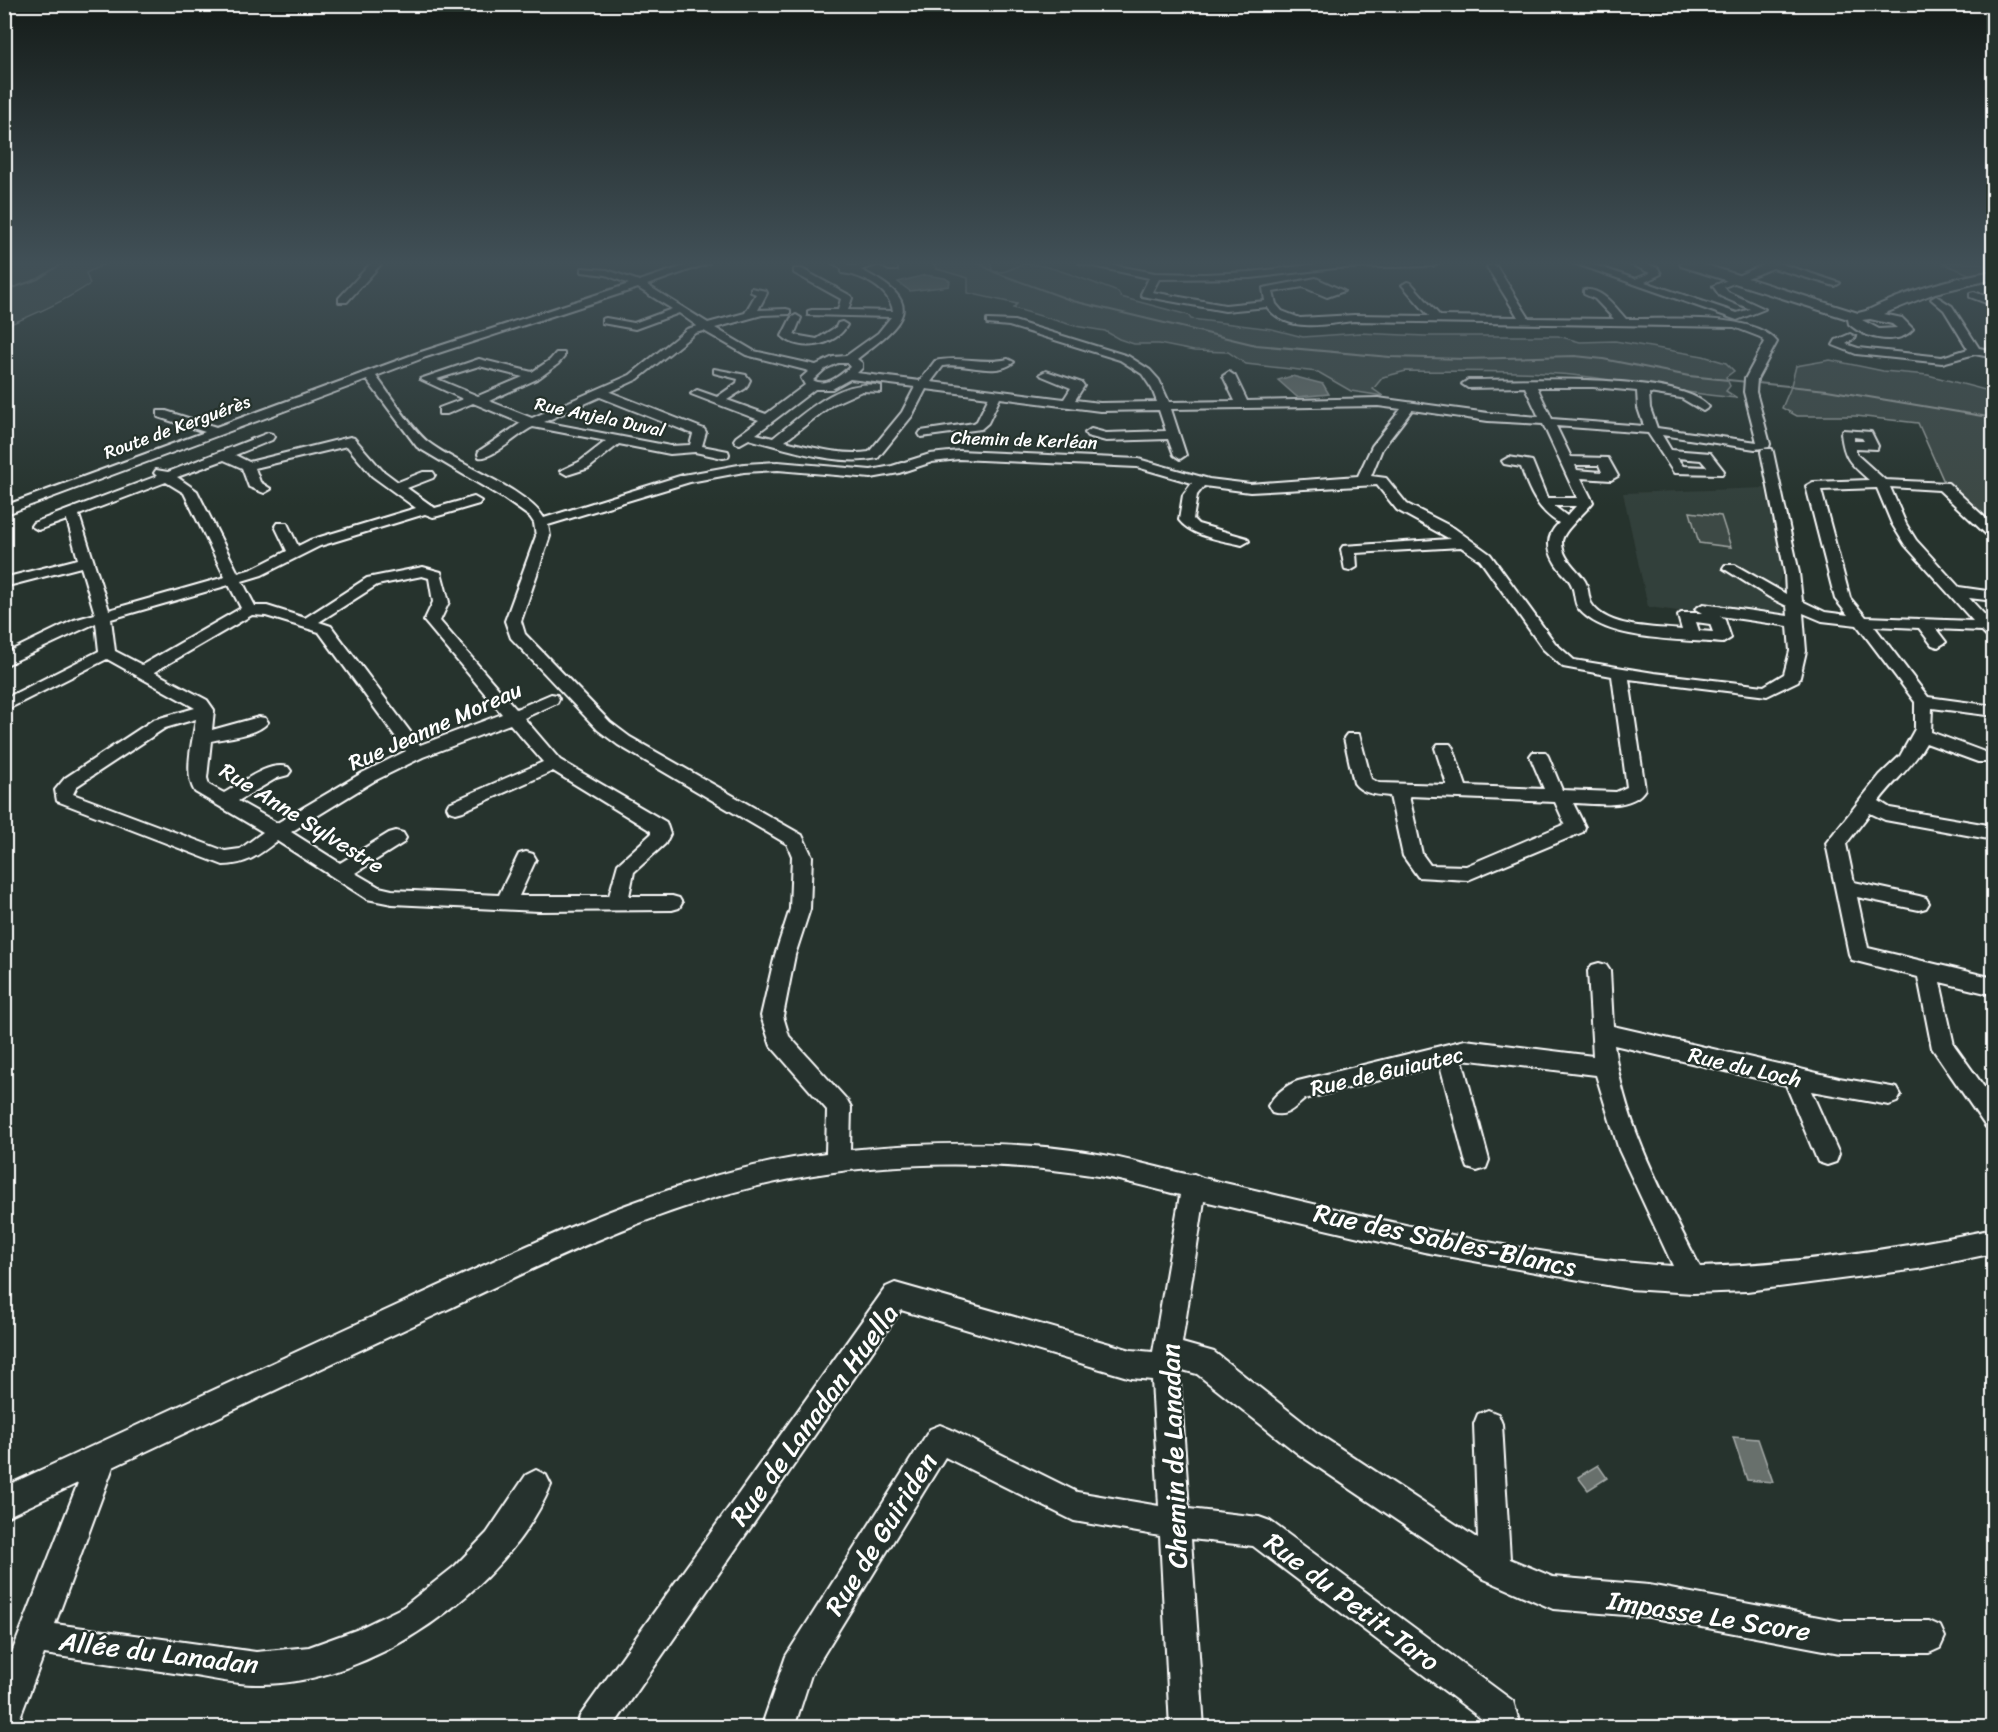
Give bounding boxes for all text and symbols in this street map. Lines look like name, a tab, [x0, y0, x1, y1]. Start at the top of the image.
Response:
street label: Route de Kerguérès	[99, 385, 255, 468]
street label: Rue Anjela Duval	[532, 388, 669, 447]
street label: Chemin de Kerléan	[950, 421, 1098, 459]
street label: Rue Jeanne Moreau	[342, 670, 528, 782]
street label: Rue Anne Sylvestre	[212, 752, 392, 884]
street label: Rue de Guiautec	[1306, 1034, 1468, 1108]
street label: Rue du Loch	[1685, 1035, 1805, 1099]
street label: Rue des Sables-Blancs	[1309, 1189, 1581, 1291]
street label: Rue de Lanadan Huella	[716, 1293, 912, 1537]
street label: Chemin de Lanadan	[1146, 1342, 1202, 1570]
street label: Rue de Guiriden	[811, 1442, 951, 1626]
street label: Rue du Petit-Taro	[1253, 1519, 1451, 1685]
street label: Impasse Le Score	[1603, 1576, 1814, 1656]
street label: Allée du Lanadan	[56, 1617, 262, 1689]

